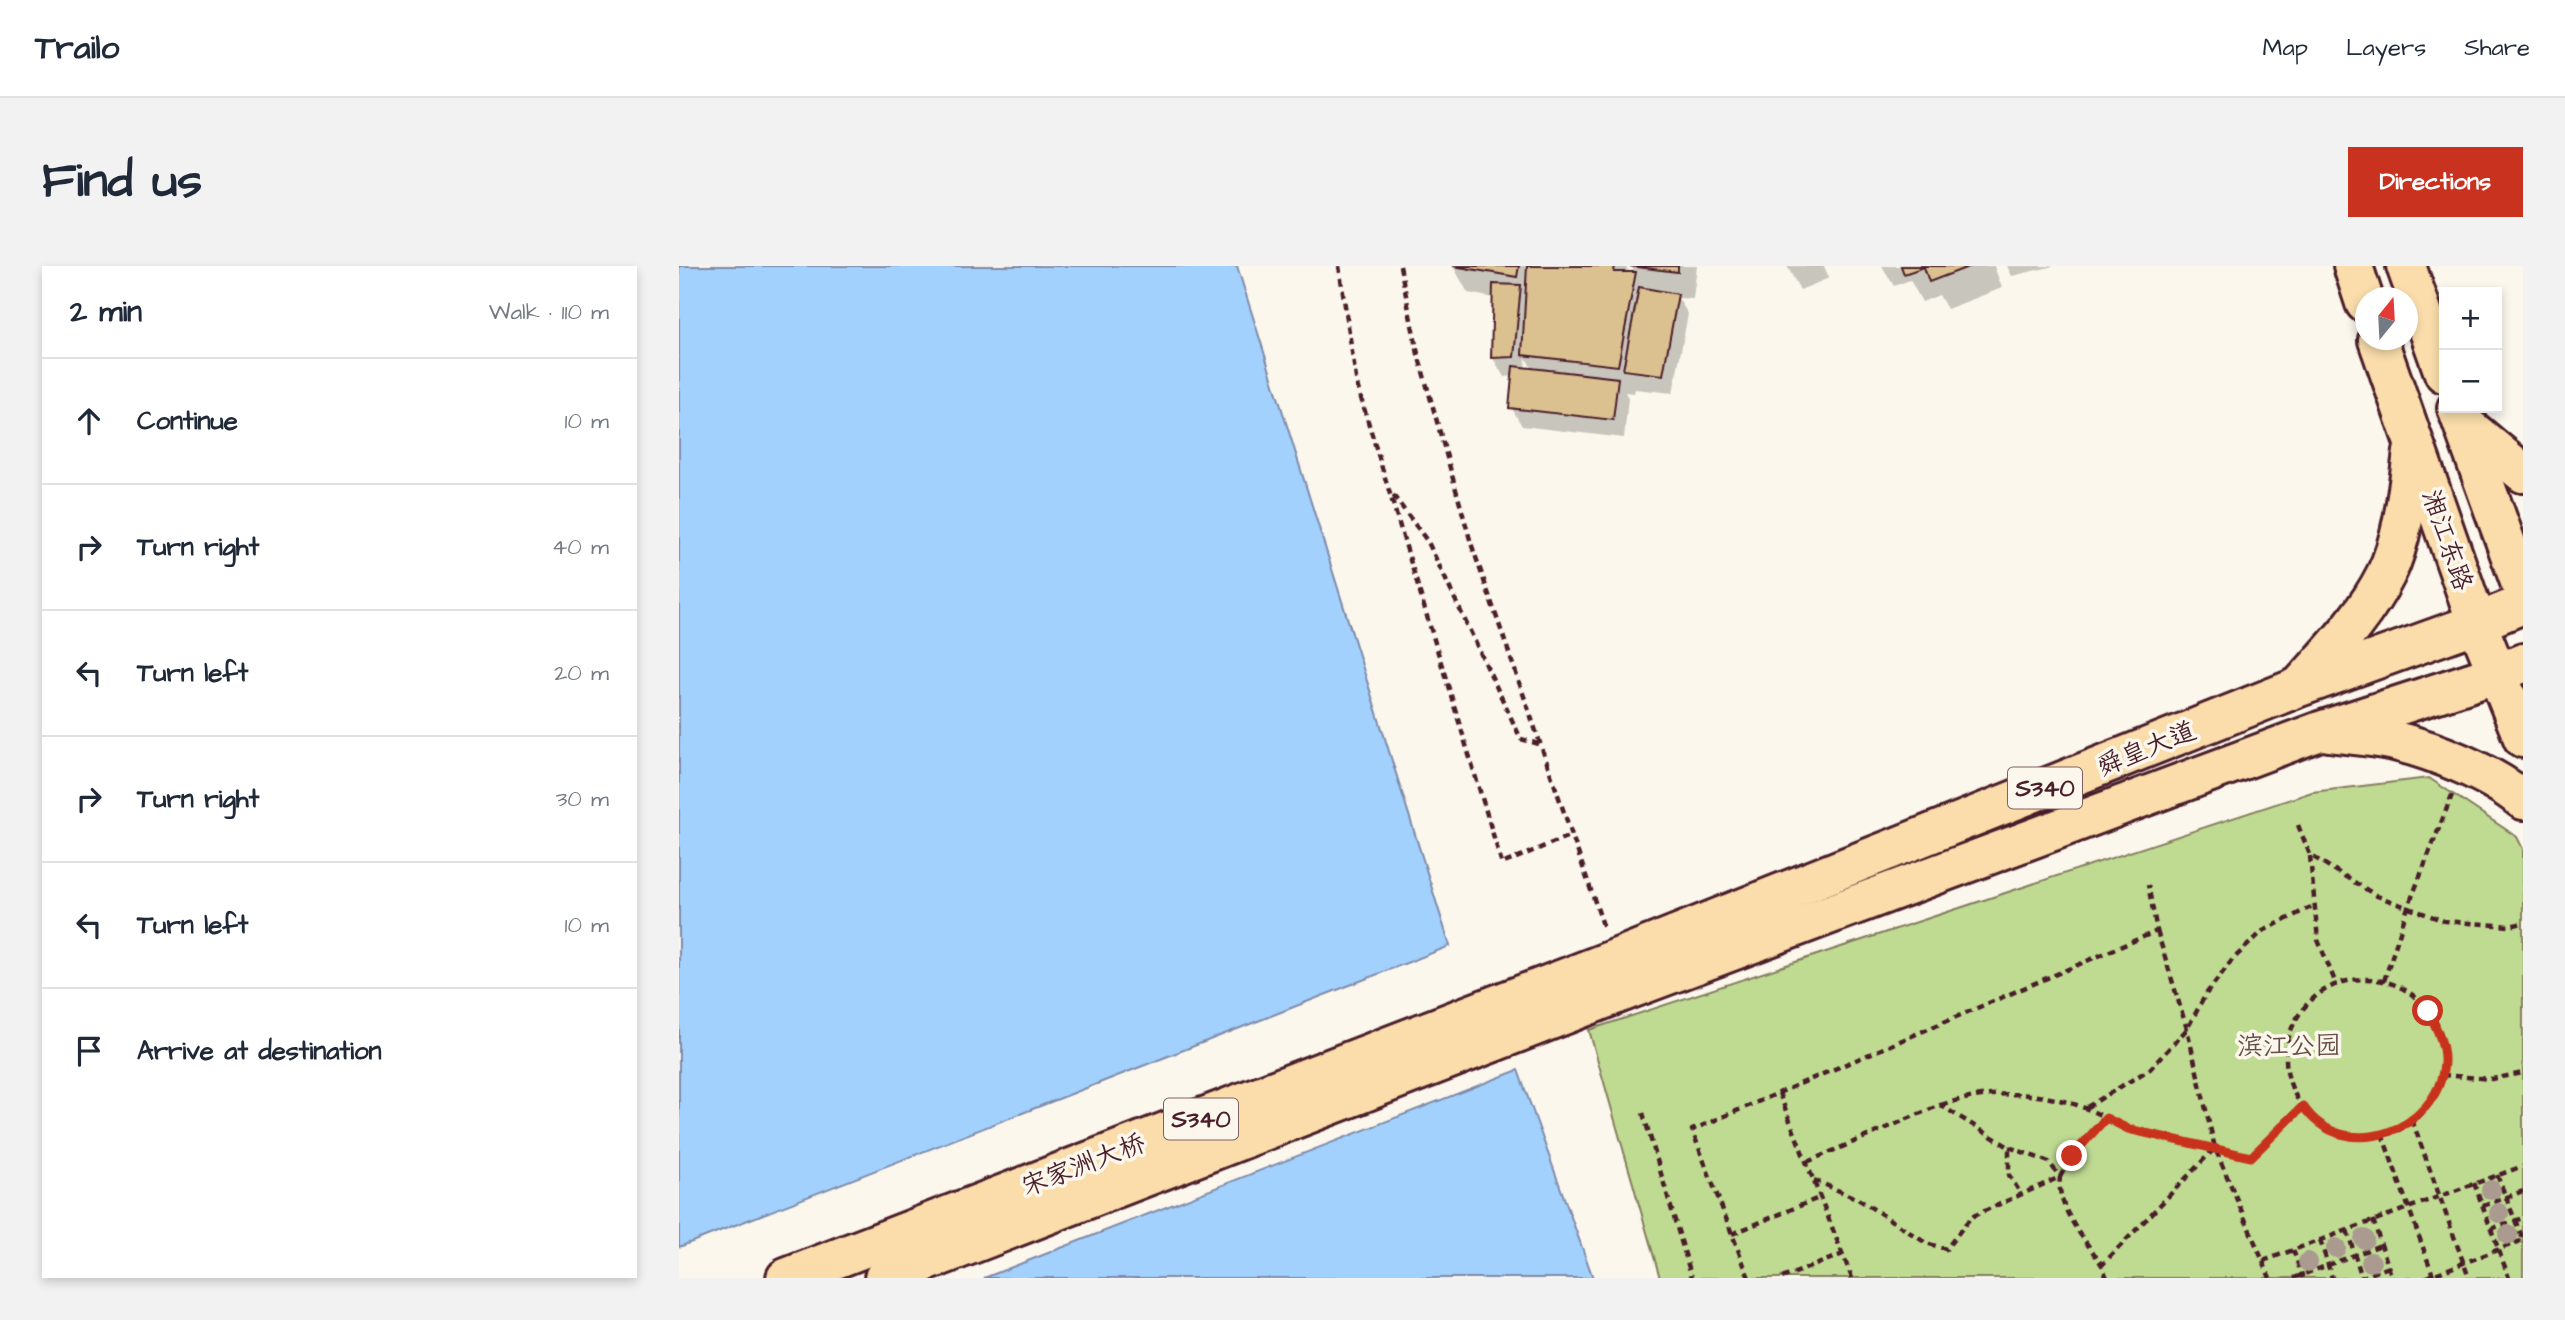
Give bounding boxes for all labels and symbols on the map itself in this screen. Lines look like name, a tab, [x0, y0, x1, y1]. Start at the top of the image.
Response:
north arrow	[2355, 287, 2418, 350]
street label: 湘江东路	[2413, 485, 2481, 595]
street label: 舜皇大道	[2091, 713, 2201, 785]
road number: S340	[2008, 768, 2082, 808]
route start	[2412, 995, 2443, 1026]
park label: 滨江公园	[2237, 1028, 2341, 1064]
road number: S340	[1164, 1098, 1238, 1140]
street label: 宋家洲大桥	[1016, 1125, 1150, 1205]
route end	[2056, 1140, 2087, 1171]

